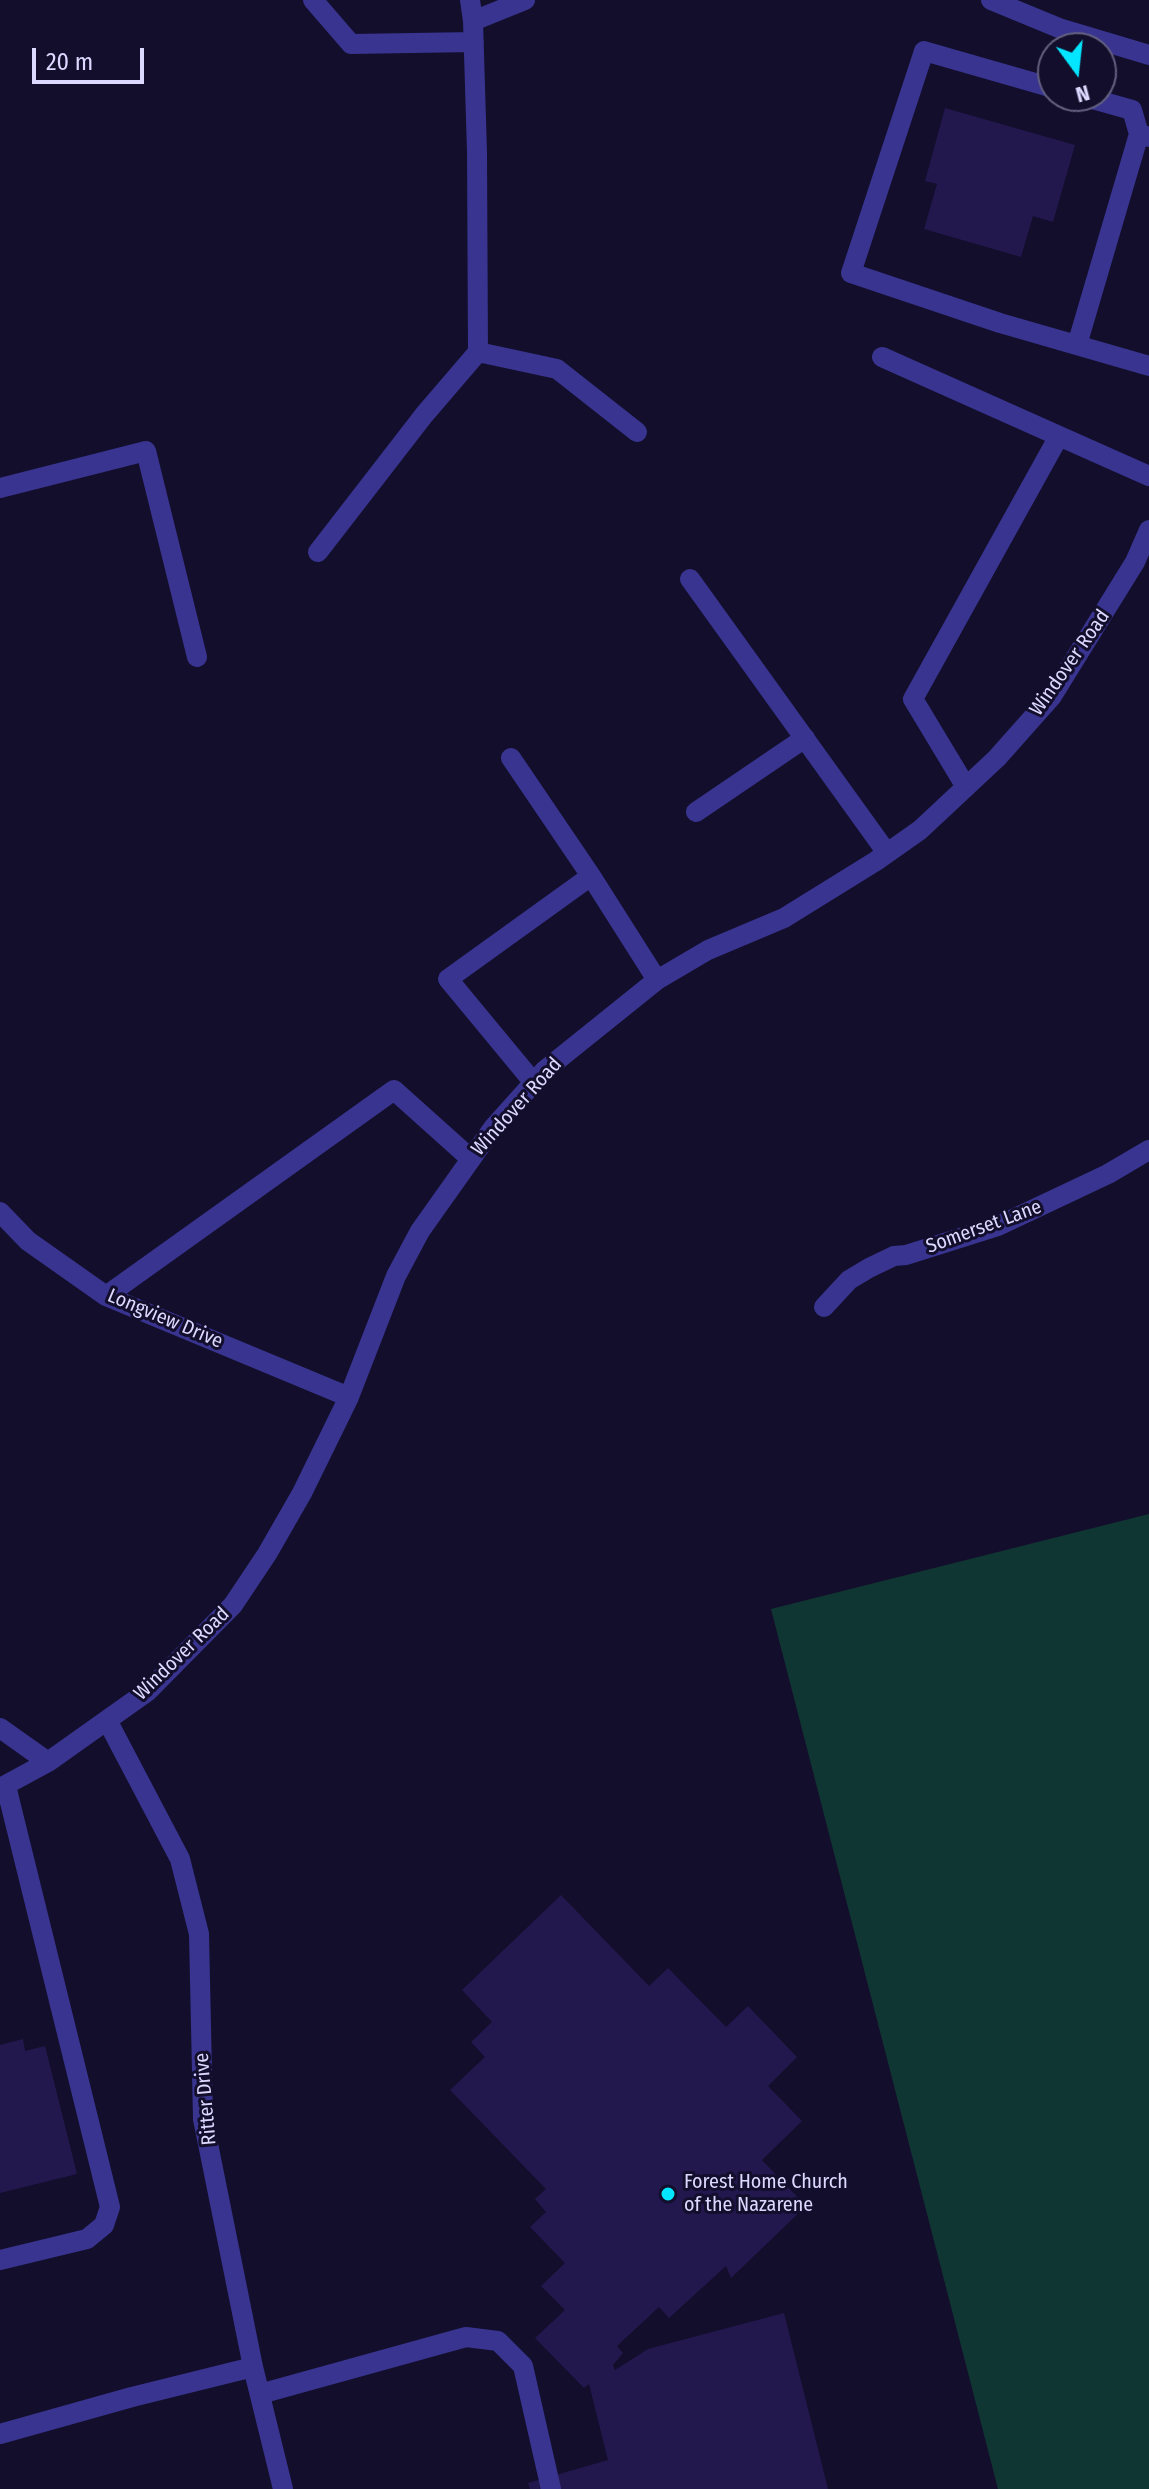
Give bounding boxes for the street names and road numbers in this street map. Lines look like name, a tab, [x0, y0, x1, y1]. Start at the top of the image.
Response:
street label: Windover Road	[1025, 606, 1115, 720]
street label: Windover Road	[467, 1053, 567, 1161]
street label: Somerset Lane	[923, 1195, 1045, 1259]
street label: Longview Drive	[104, 1284, 226, 1354]
street label: Windover Road	[129, 1602, 235, 1706]
street label: Ritter Drive	[190, 2052, 222, 2146]

